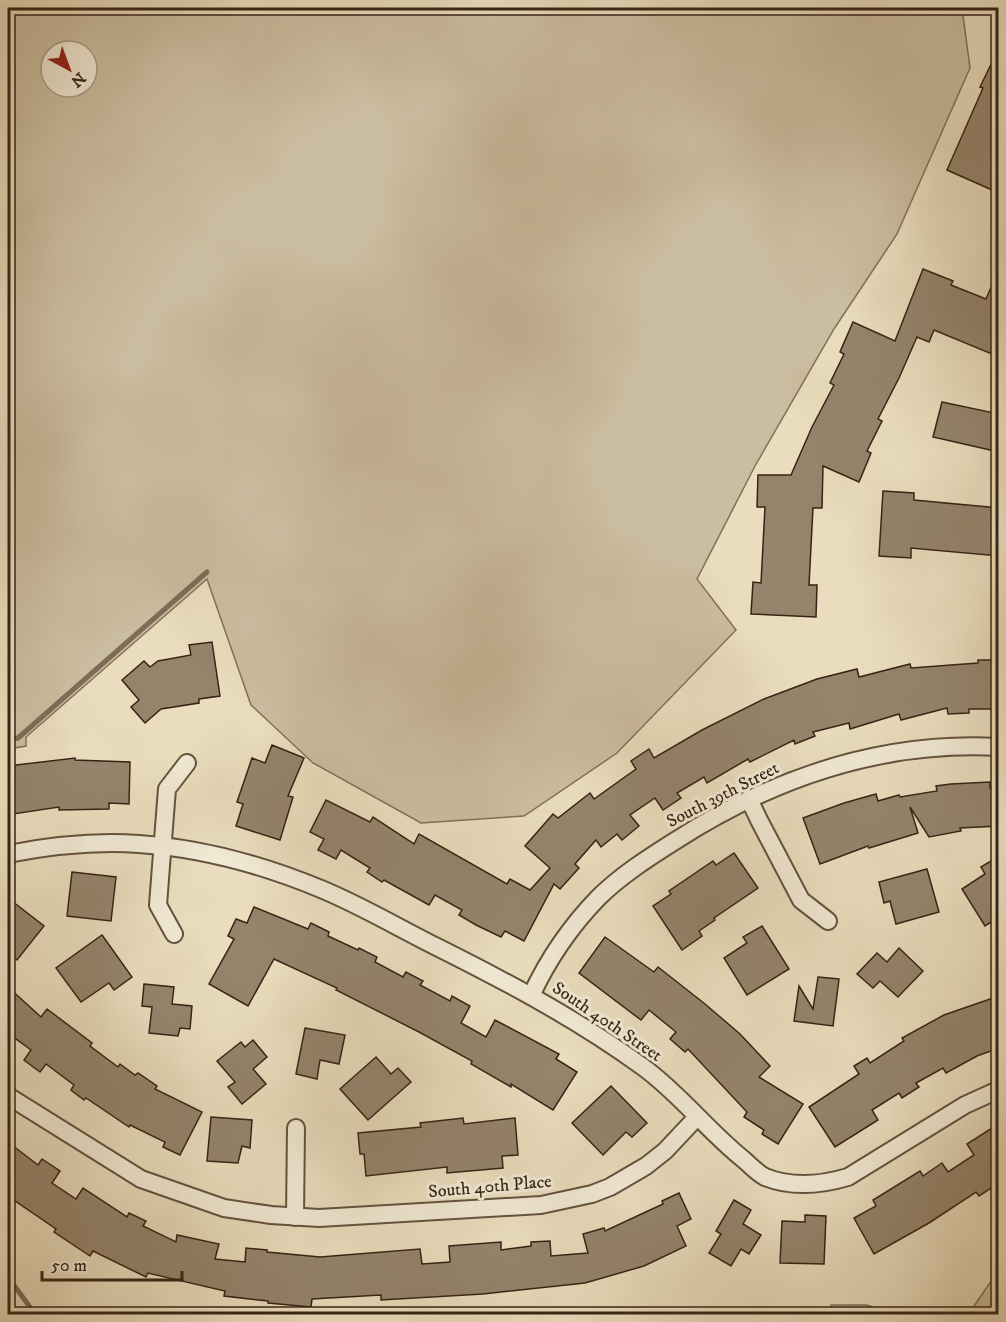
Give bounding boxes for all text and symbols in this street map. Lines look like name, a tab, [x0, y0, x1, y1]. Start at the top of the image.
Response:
north arrow	[39, 39, 99, 99]
text: N	[67, 68, 90, 91]
street label: South 39th Street	[663, 757, 783, 833]
street label: South 40th Street	[548, 977, 666, 1067]
street label: South 40th Place	[427, 1171, 553, 1203]
scale bar	[42, 1244, 182, 1282]
text: 50 m	[51, 1255, 87, 1277]

